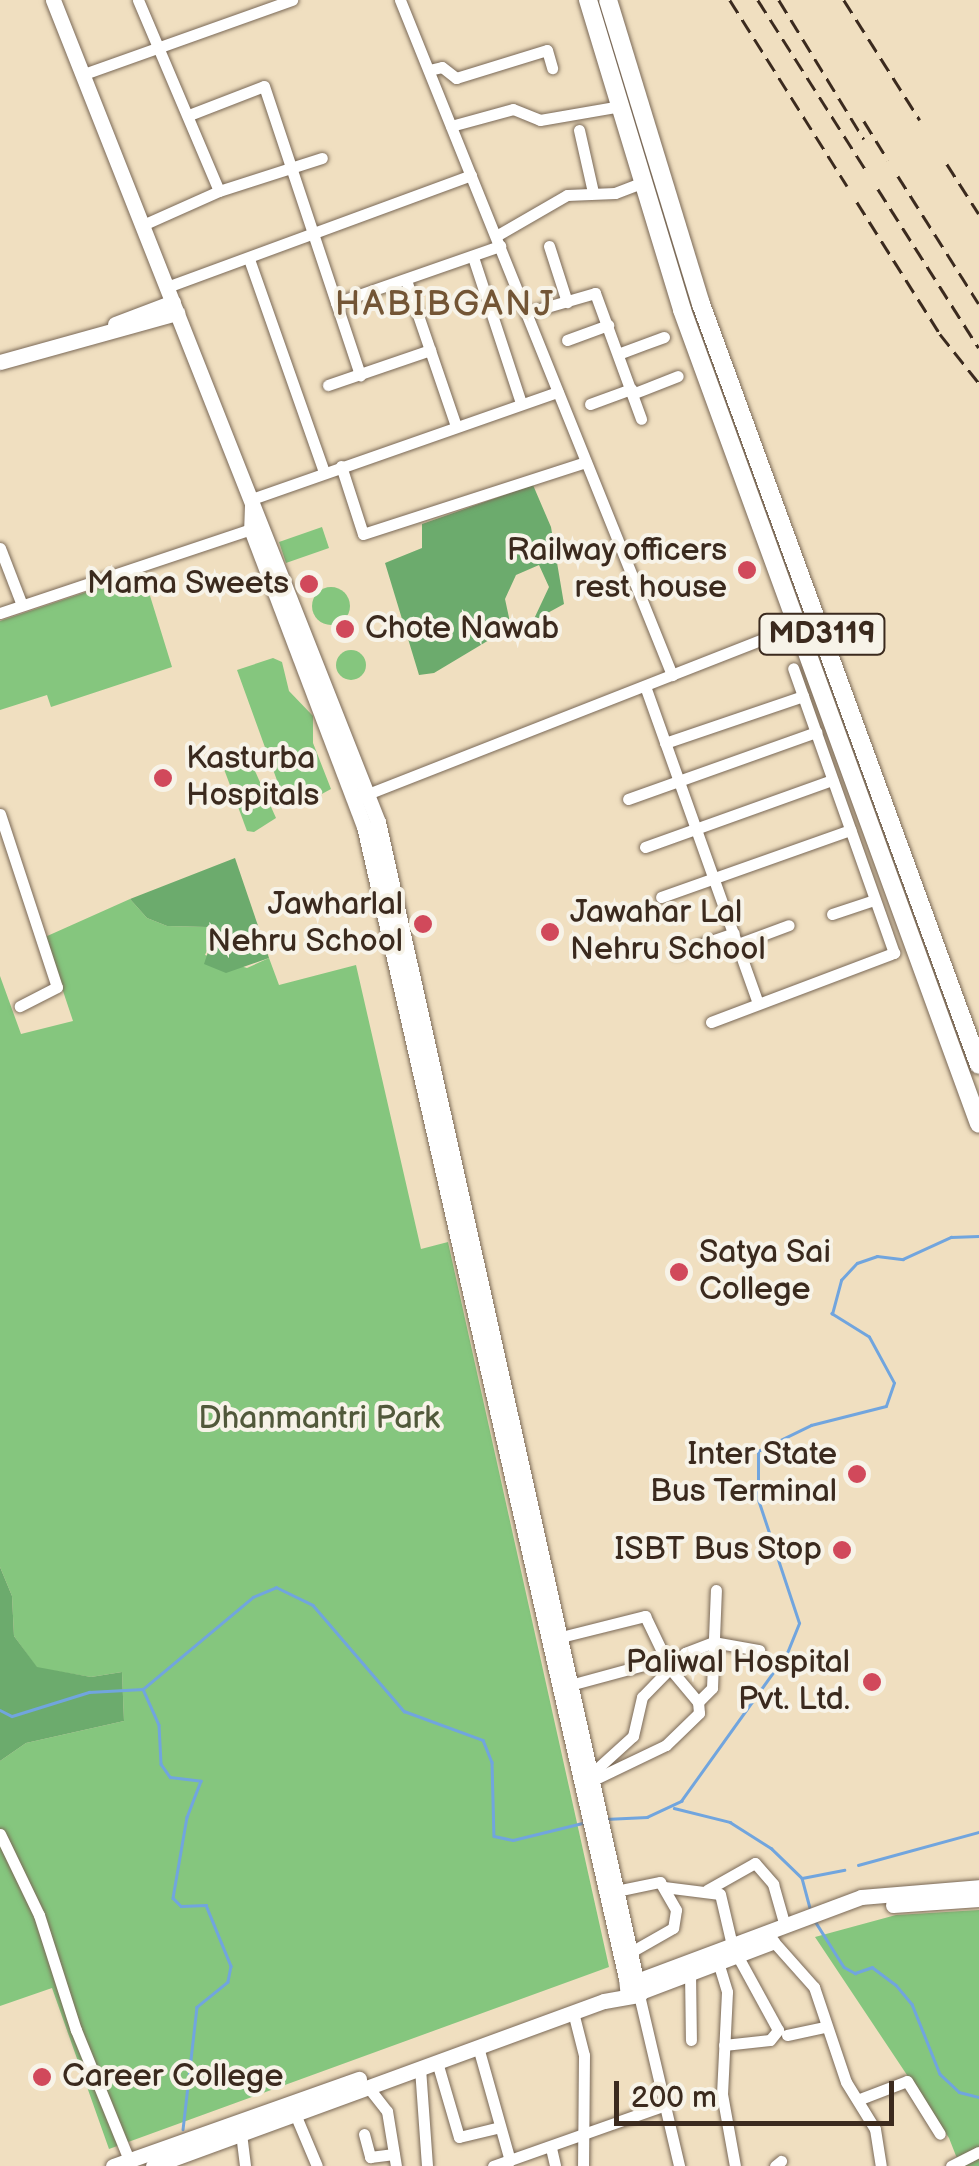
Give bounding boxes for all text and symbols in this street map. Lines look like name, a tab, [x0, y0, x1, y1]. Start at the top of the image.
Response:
district label: HABIBGANJ	[335, 284, 555, 326]
place label: Railway officers rest house	[505, 533, 727, 608]
marker: Railway officers rest house	[736, 559, 758, 581]
place label: Mama Sweets	[86, 565, 289, 603]
marker: Mama Sweets	[298, 573, 320, 595]
road number: MD3119	[757, 609, 887, 659]
place label: Chote Nawab	[365, 610, 559, 648]
marker: Chote Nawab	[334, 618, 356, 640]
place label: Kasturba Hospitals	[186, 741, 319, 816]
marker: Kasturba Hospitals	[150, 765, 176, 791]
place label: Jawharlal Nehru School	[207, 887, 403, 962]
place label: Jawahar Lal Nehru School	[570, 895, 766, 970]
marker: Jawharlal Nehru School	[412, 913, 434, 935]
marker: Jawahar Lal Nehru School	[539, 921, 561, 943]
place label: Satya Sai College	[699, 1235, 832, 1310]
marker: Satya Sai College	[668, 1261, 690, 1283]
park label: Dhanmantri Park	[198, 1400, 440, 1438]
place label: Inter State Bus Terminal	[649, 1437, 837, 1512]
marker: Inter State Bus Terminal	[846, 1463, 868, 1485]
place label: ISBT Bus Stop	[614, 1531, 822, 1569]
marker: ISBT Bus Stop	[831, 1539, 853, 1561]
place label: Paliwal Hospital Pvt. Ltd.	[626, 1645, 850, 1720]
marker: Paliwal Hospital Pvt. Ltd.	[859, 1669, 885, 1695]
place label: Career College	[62, 2058, 283, 2096]
scale bar	[619, 2061, 899, 2123]
marker: Career College	[31, 2066, 53, 2088]
text: 200 m	[631, 2080, 717, 2116]

